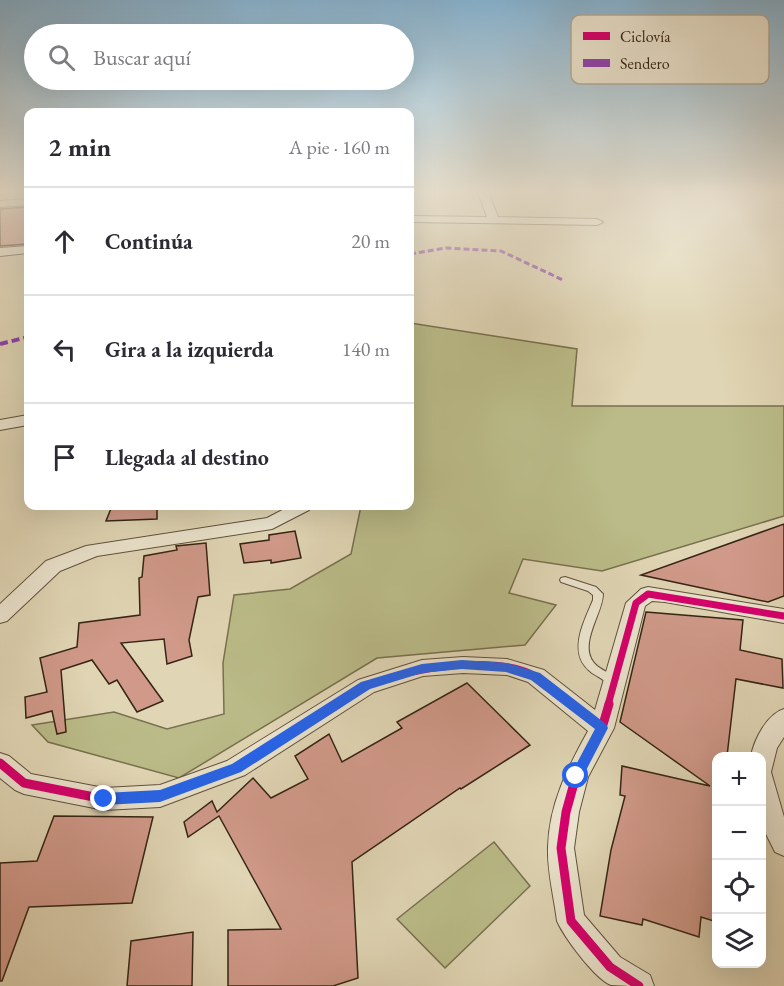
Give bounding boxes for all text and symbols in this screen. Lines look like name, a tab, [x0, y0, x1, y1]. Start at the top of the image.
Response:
legend	[571, 15, 769, 84]
search box	[24, 24, 414, 90]
text: Ciclovía	[620, 26, 671, 47]
icon: search	[45, 41, 78, 74]
text: Buscar aquí	[93, 43, 191, 72]
text: Sendero	[620, 53, 670, 74]
text: 2 min	[48, 130, 111, 164]
text: A pie · 160 m	[289, 134, 390, 160]
icon: ahead	[48, 225, 81, 258]
text: Continúa	[105, 227, 193, 256]
text: 20 m	[351, 228, 390, 254]
icon: left	[48, 333, 81, 366]
text: Gira a la izquierda	[105, 335, 274, 364]
text: 140 m	[342, 336, 390, 362]
icon: arrive	[48, 441, 81, 474]
text: Llegada al destino	[105, 443, 269, 472]
map controls	[712, 752, 766, 968]
button: +	[712, 752, 766, 806]
route start	[562, 762, 588, 788]
route end	[90, 785, 116, 811]
button: −	[712, 806, 766, 860]
button: locate	[712, 860, 766, 914]
button: layers	[712, 914, 766, 968]

